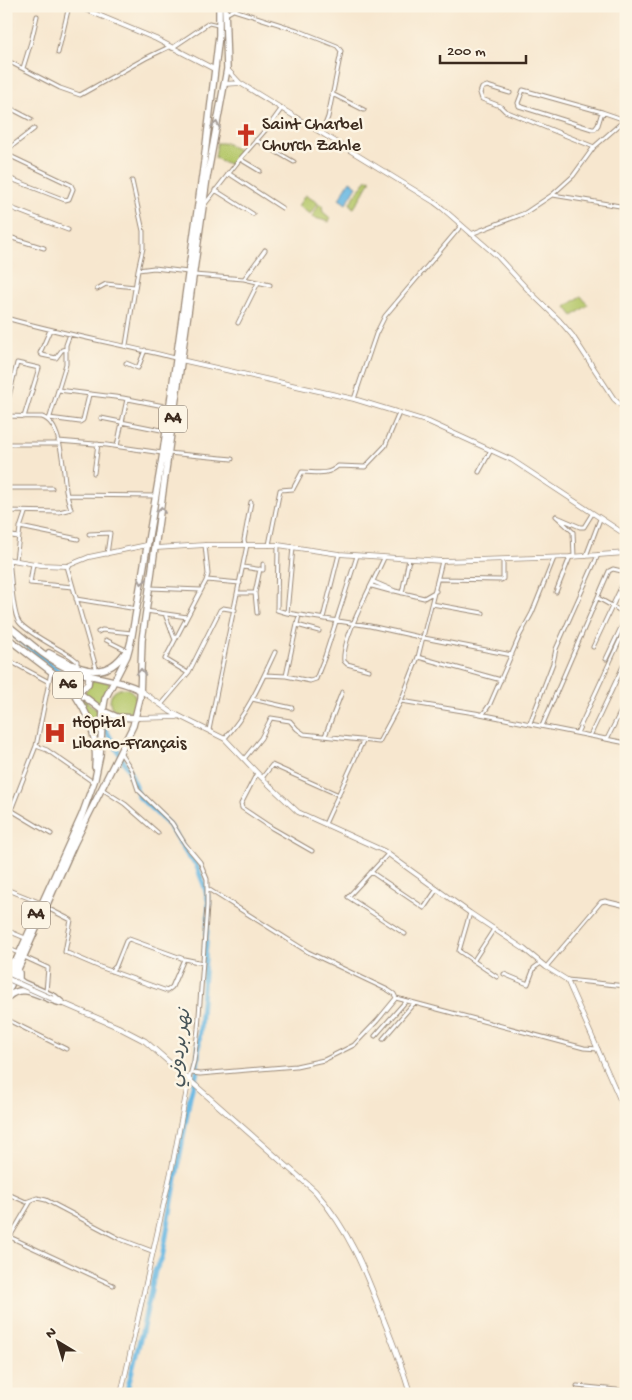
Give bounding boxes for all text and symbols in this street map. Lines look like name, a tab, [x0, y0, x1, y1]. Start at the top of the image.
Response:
scale bar	[440, 32, 526, 64]
text: 200 m	[447, 43, 486, 61]
place label: Saint Charbel Church Zahle	[262, 115, 363, 157]
one-way arrow	[211, 120, 221, 129]
church icon: Saint Charbel Church Zahle	[233, 122, 259, 148]
road number: A4	[159, 406, 187, 432]
one-way arrow	[155, 506, 166, 514]
one-way arrow	[137, 576, 147, 585]
one-way arrow	[135, 667, 146, 675]
road number: A6	[53, 672, 83, 698]
place label: Hôpital Libano-Français	[72, 713, 188, 755]
hospital icon: Hôpital Libano-Français	[42, 720, 68, 746]
road number: A4	[22, 902, 50, 928]
water label: نهر بردوني	[164, 1006, 200, 1088]
north arrow	[32, 1318, 82, 1368]
text: N	[43, 1324, 60, 1343]

